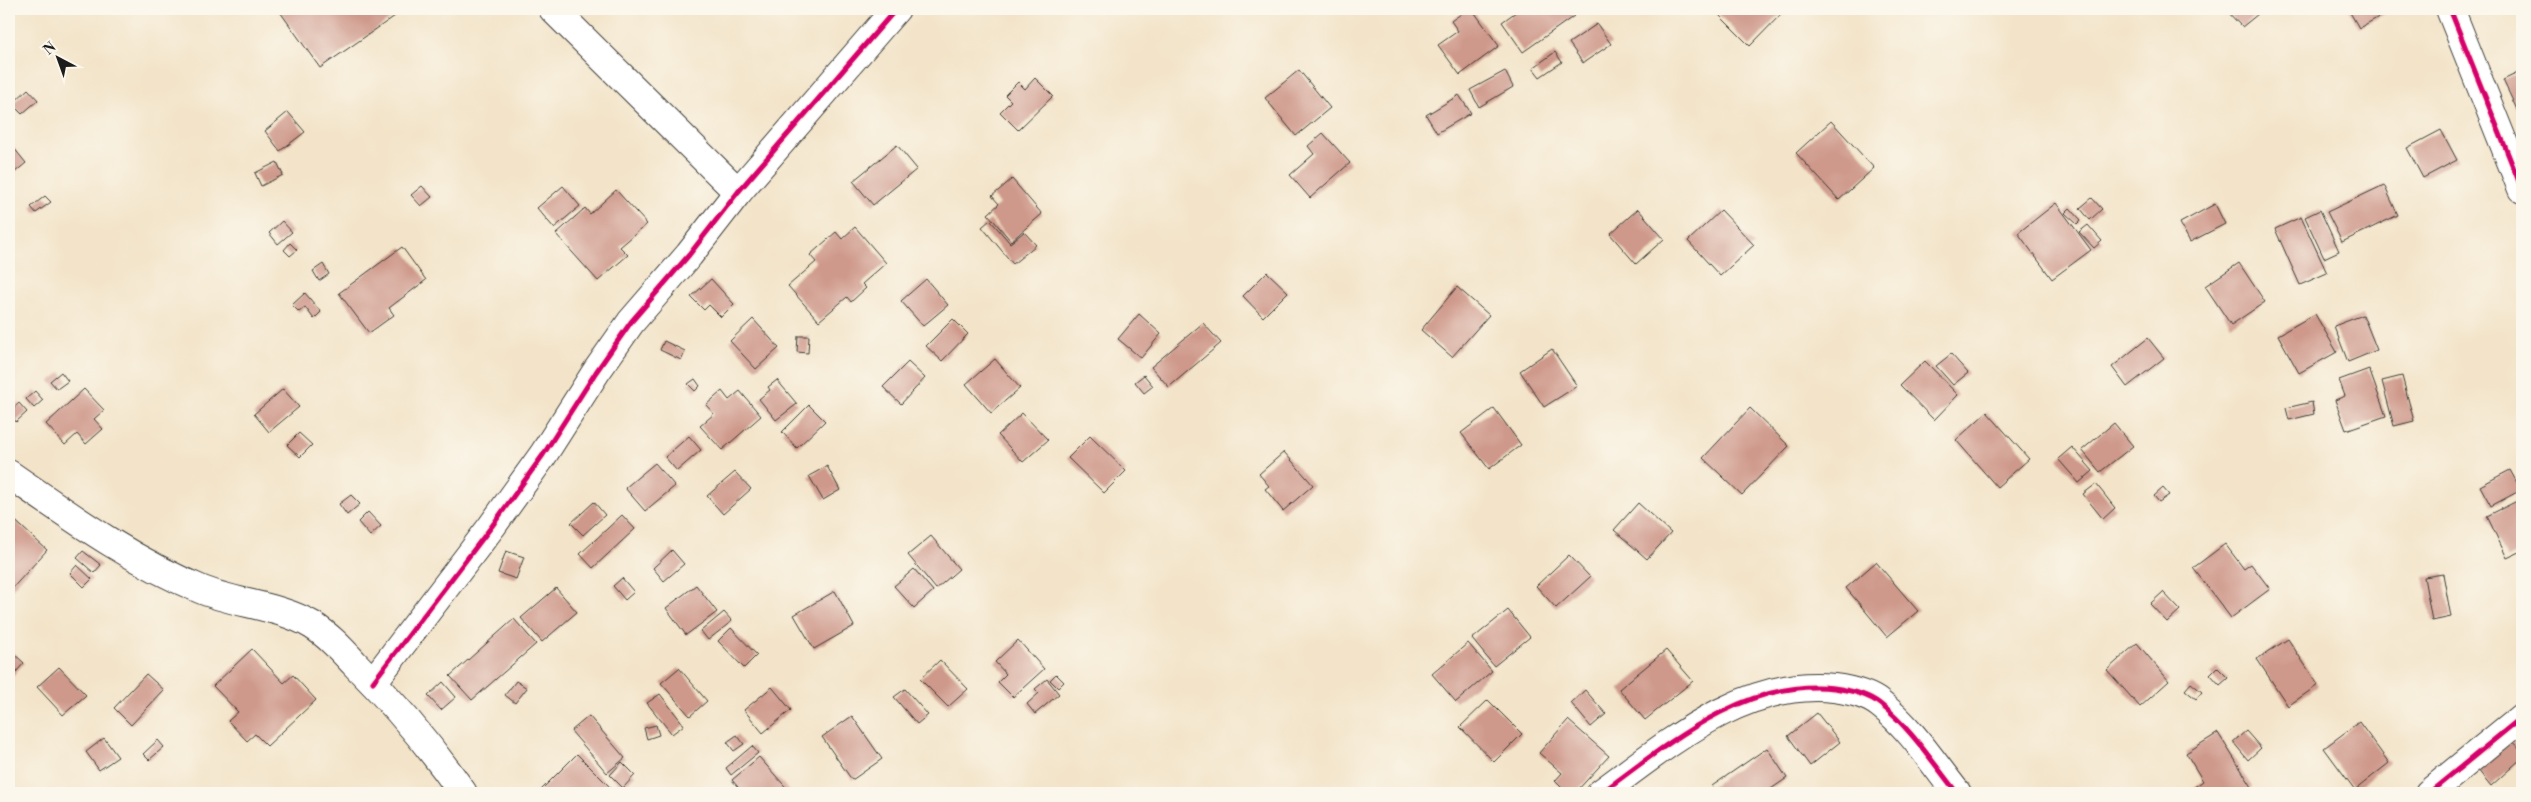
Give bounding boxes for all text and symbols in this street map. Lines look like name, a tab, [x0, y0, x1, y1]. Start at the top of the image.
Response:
north arrow	[32, 32, 82, 82]
text: N	[40, 39, 60, 59]

